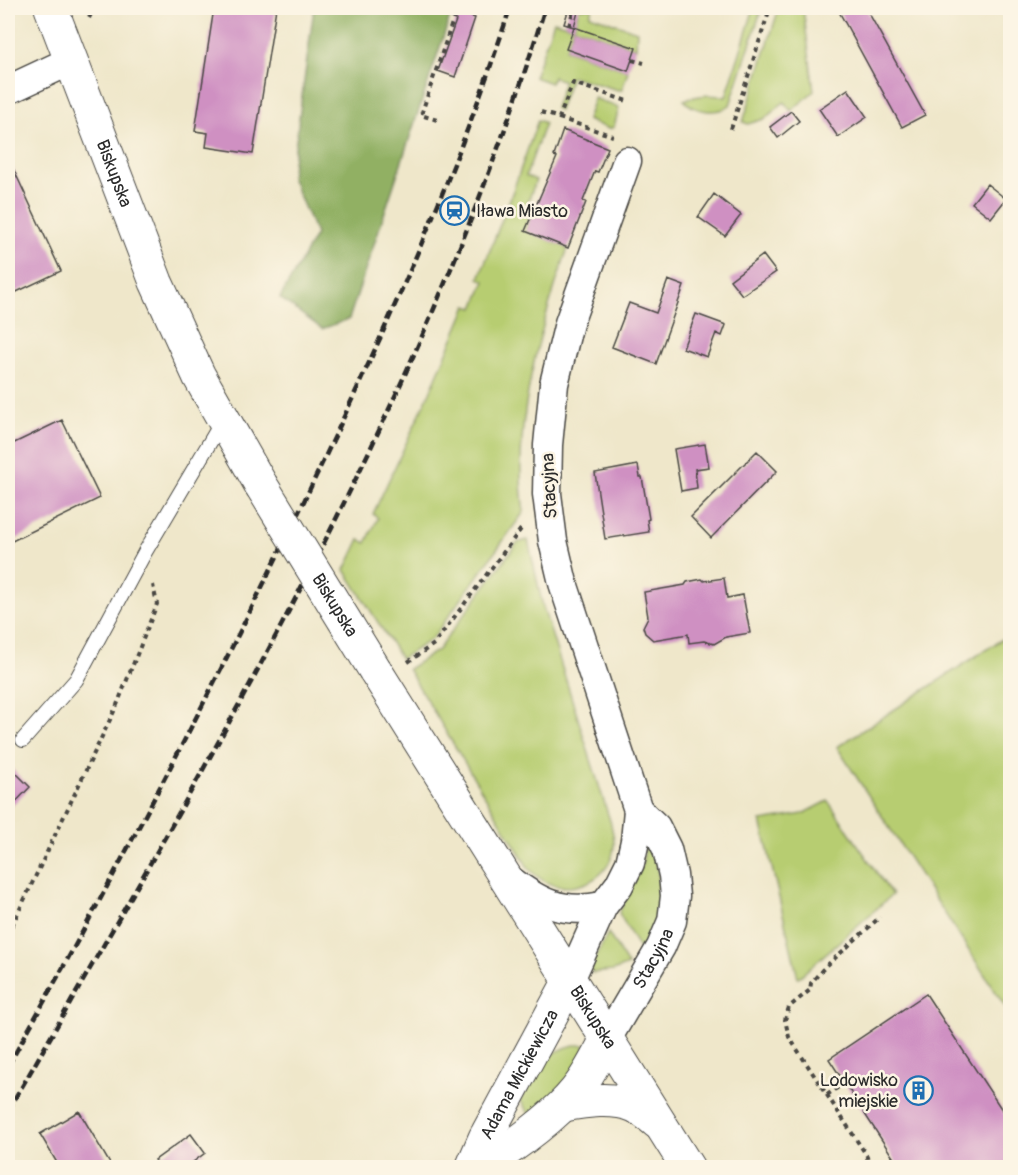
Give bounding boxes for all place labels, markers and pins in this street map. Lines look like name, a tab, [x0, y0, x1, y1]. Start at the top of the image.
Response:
station icon: Iława Miasto	[439, 195, 471, 227]
place label: Iława Miasto	[476, 200, 568, 223]
place label: Lodowisko miejskie	[820, 1069, 898, 1113]
building icon: Lodowisko miejskie	[903, 1074, 935, 1106]

